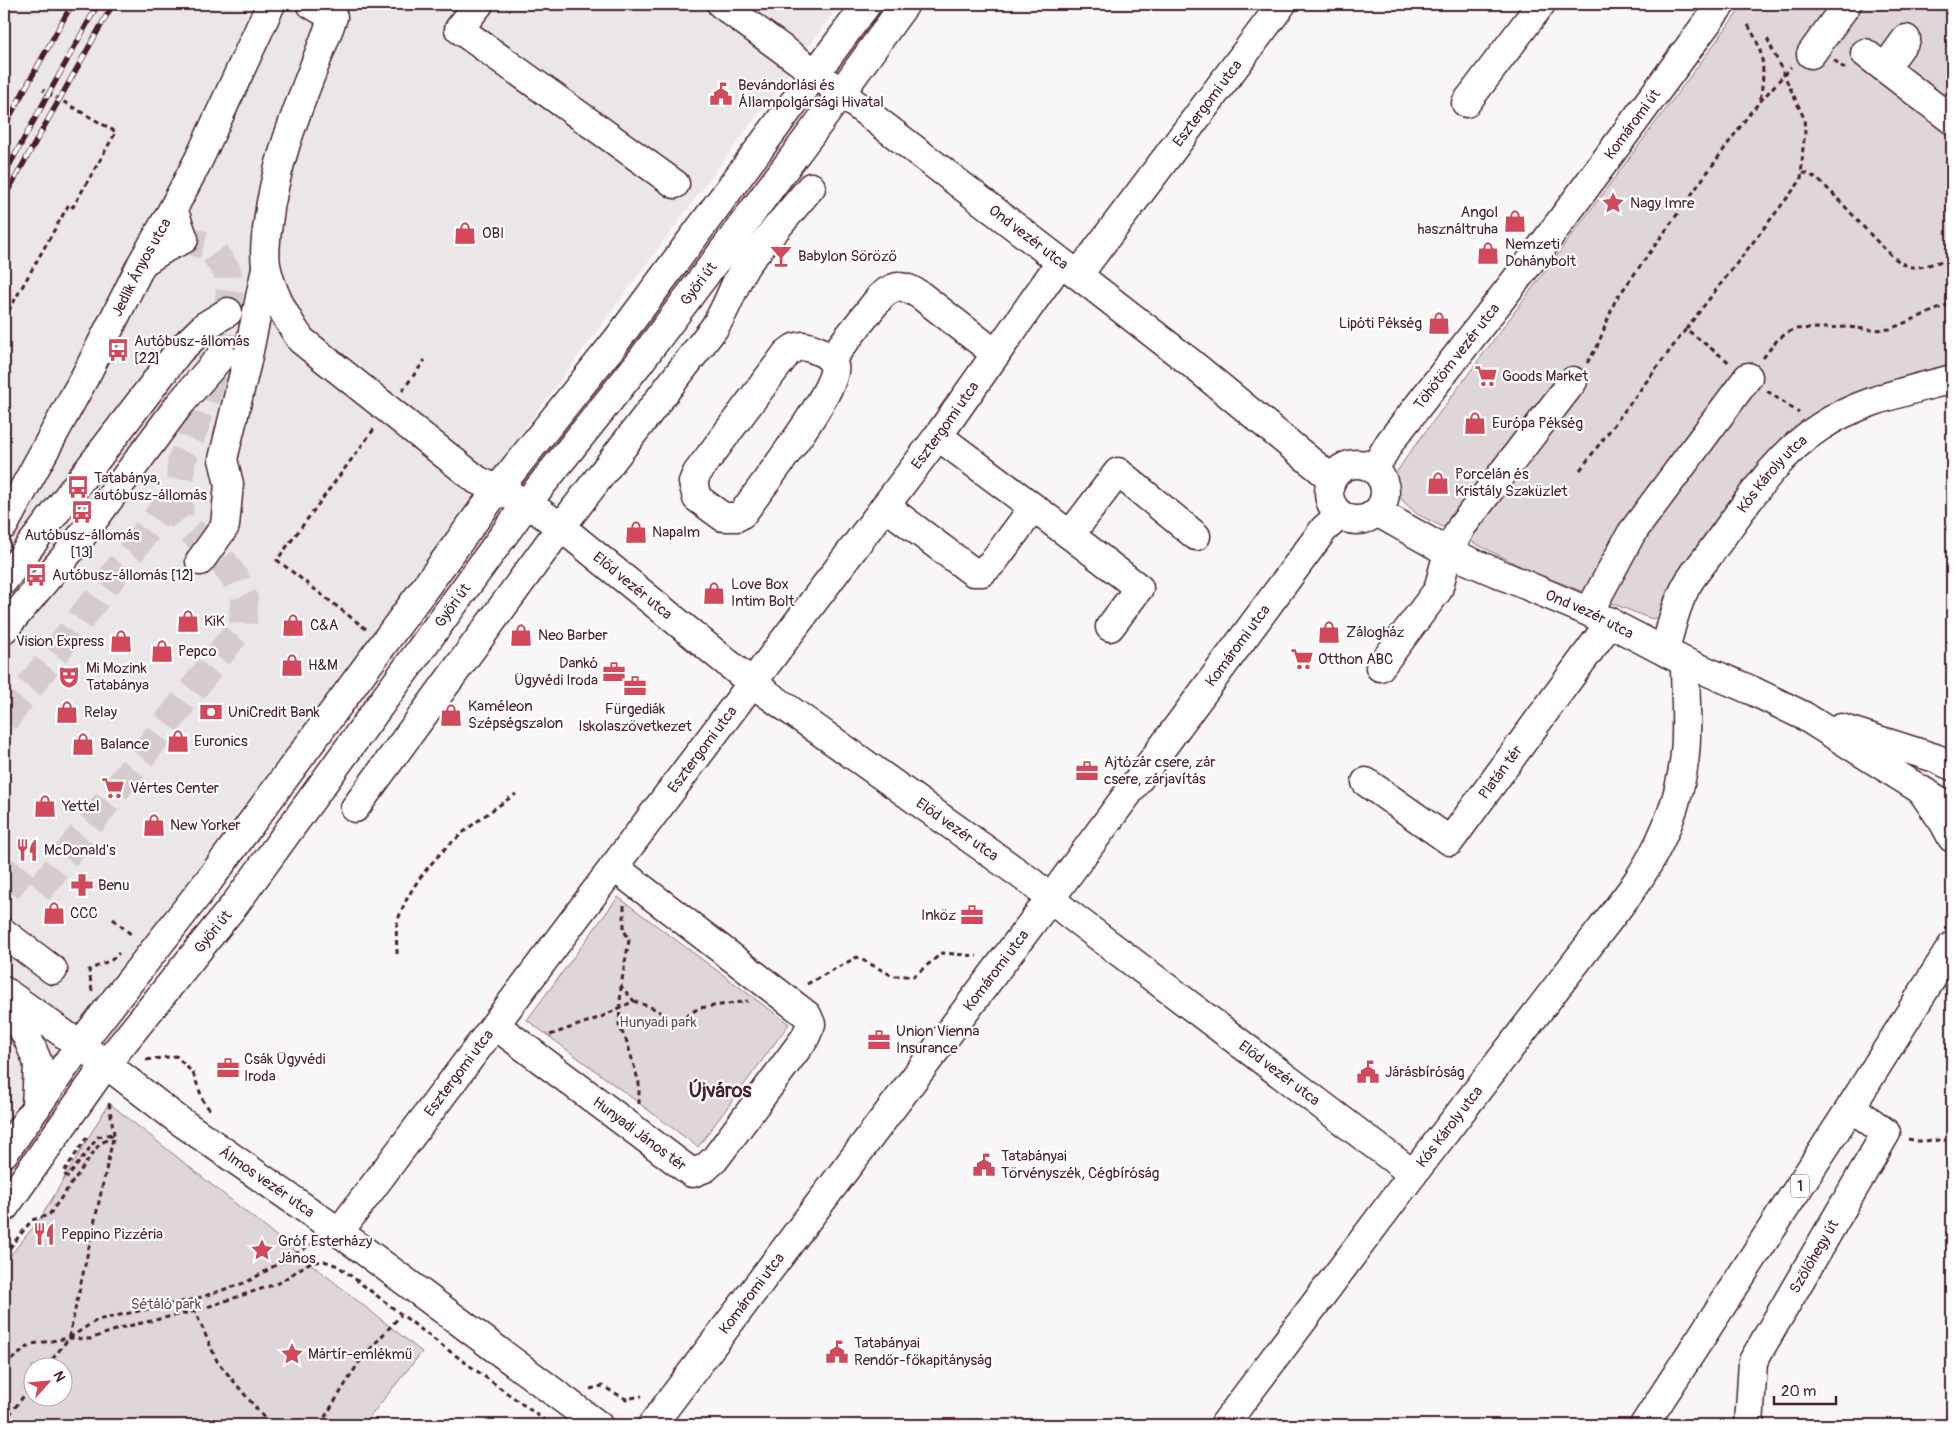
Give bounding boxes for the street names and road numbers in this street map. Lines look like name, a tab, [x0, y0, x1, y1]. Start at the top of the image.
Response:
street label: Esztergomi utca	[1169, 56, 1246, 150]
street label: Komáromi út	[1600, 84, 1665, 163]
street label: Ond vezér utca	[985, 200, 1072, 274]
street label: Jedlik Ányos utca	[107, 215, 175, 320]
street label: Győri út	[676, 257, 722, 309]
street label: Töhötöm vezér utca	[1409, 299, 1504, 413]
street label: Esztergomi utca	[907, 378, 983, 473]
street label: Kós Károly utca	[1733, 431, 1811, 517]
street label: Előd vezér utca	[589, 548, 676, 624]
street label: Győri út	[430, 579, 475, 631]
street label: Ond vezér utca	[1543, 585, 1637, 643]
street label: Komáromi utca	[1201, 601, 1274, 690]
street label: Esztergomi utca	[663, 702, 741, 797]
street label: Platán tér	[1474, 741, 1527, 803]
street label: Előd vezér utca	[912, 794, 1002, 865]
street label: Győri út	[190, 906, 236, 957]
street label: Komáromi utca	[959, 926, 1033, 1015]
street label: Esztergomi utca	[420, 1026, 497, 1120]
street label: Előd vezér utca	[1235, 1036, 1324, 1110]
street label: Kós Károly utca	[1412, 1082, 1487, 1171]
street label: Hunyadi János tér	[589, 1092, 691, 1175]
street label: Álmos vezér utca	[216, 1142, 318, 1222]
road number: 1	[1791, 1174, 1809, 1198]
street label: Szőlőhegy út	[1785, 1216, 1843, 1297]
street label: Komáromi utca	[715, 1249, 788, 1338]

